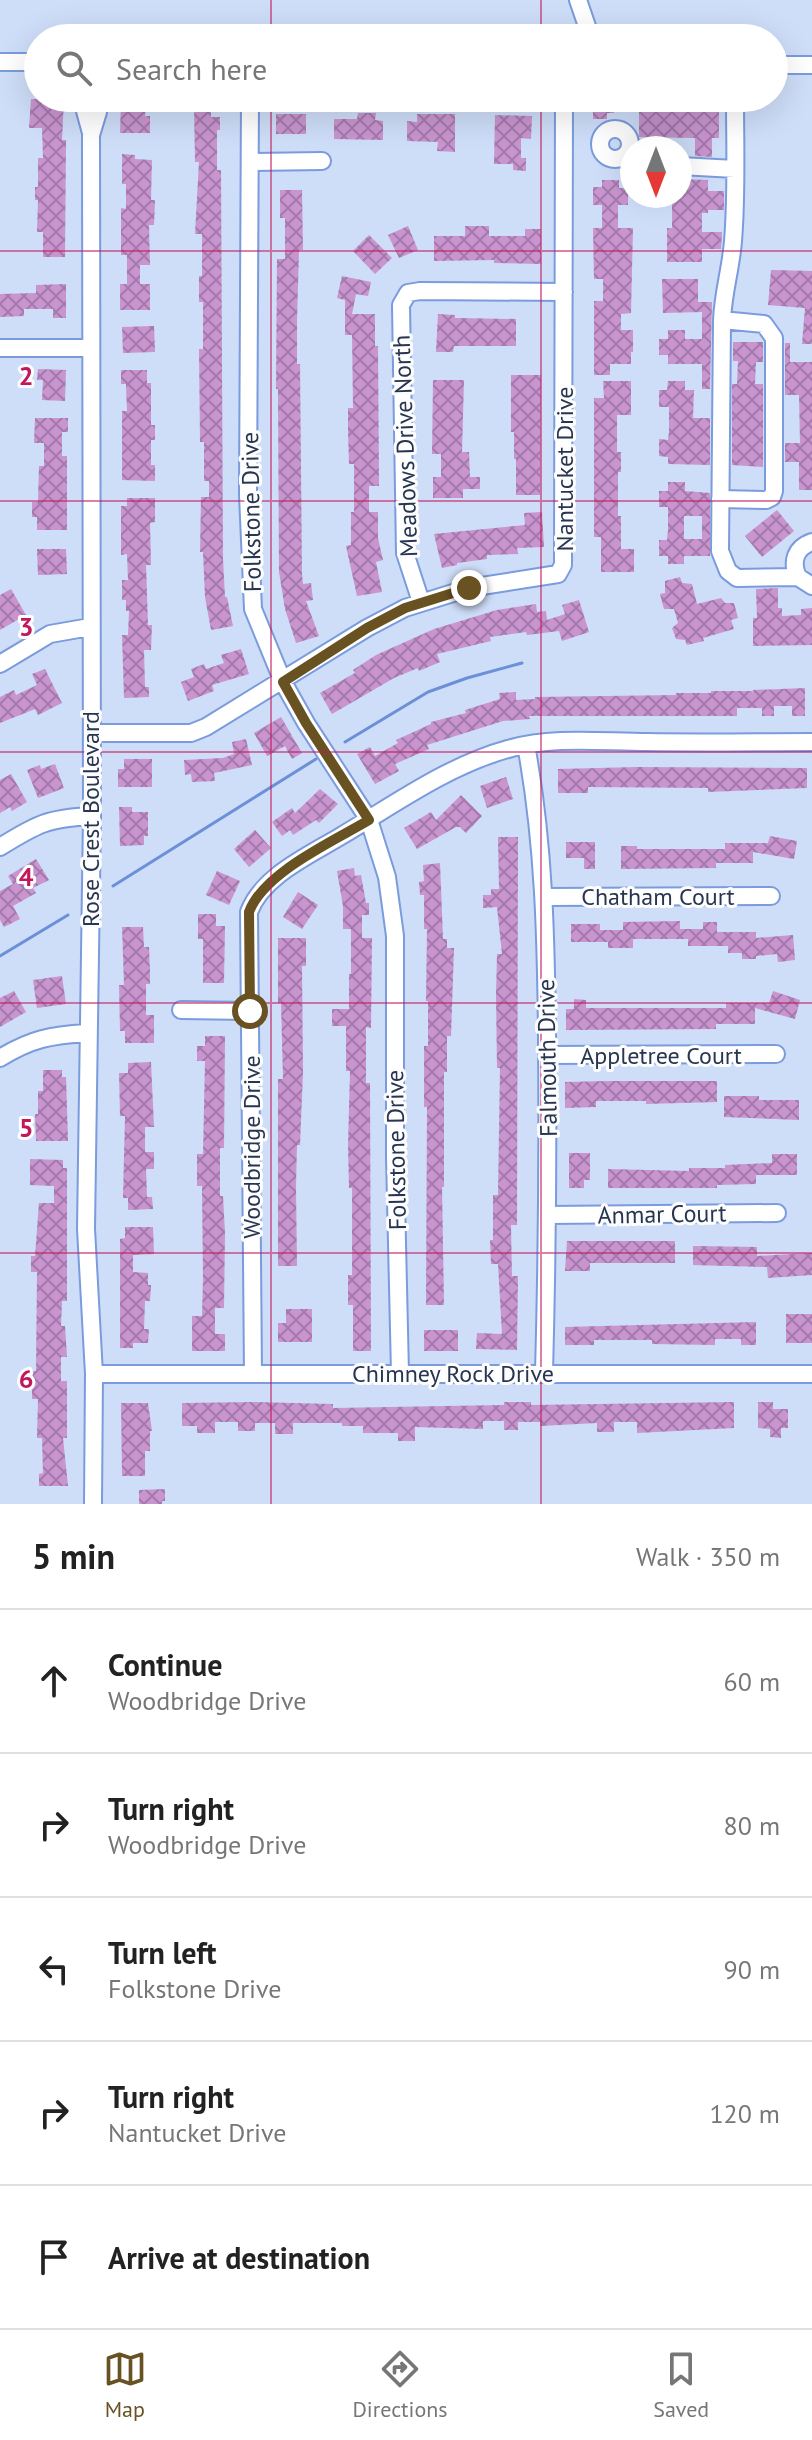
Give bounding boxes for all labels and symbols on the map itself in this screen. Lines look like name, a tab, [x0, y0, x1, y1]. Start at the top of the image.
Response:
north arrow	[620, 136, 692, 208]
street label: Meadows Drive North	[386, 334, 424, 558]
text: 2	[19, 359, 33, 392]
street label: Nantucket Drive	[549, 387, 580, 551]
street label: Folkstone Drive	[234, 432, 268, 592]
route end	[451, 570, 487, 606]
text: 3	[19, 610, 33, 643]
street label: Rose Crest Boulevard	[75, 711, 106, 927]
text: 4	[19, 860, 34, 893]
street label: Chatham Court	[581, 881, 735, 912]
street label: Falmouth Drive	[530, 979, 564, 1137]
route start	[232, 993, 268, 1029]
street label: Appletree Court	[580, 1040, 742, 1071]
street label: Woodbridge Drive	[236, 1055, 267, 1239]
street label: Folkstone Drive	[379, 1070, 413, 1230]
text: 5	[19, 1111, 33, 1144]
street label: Anmar Court	[597, 1197, 727, 1231]
street label: Chimney Rock Drive	[352, 1358, 554, 1389]
text: 6	[19, 1362, 33, 1395]

